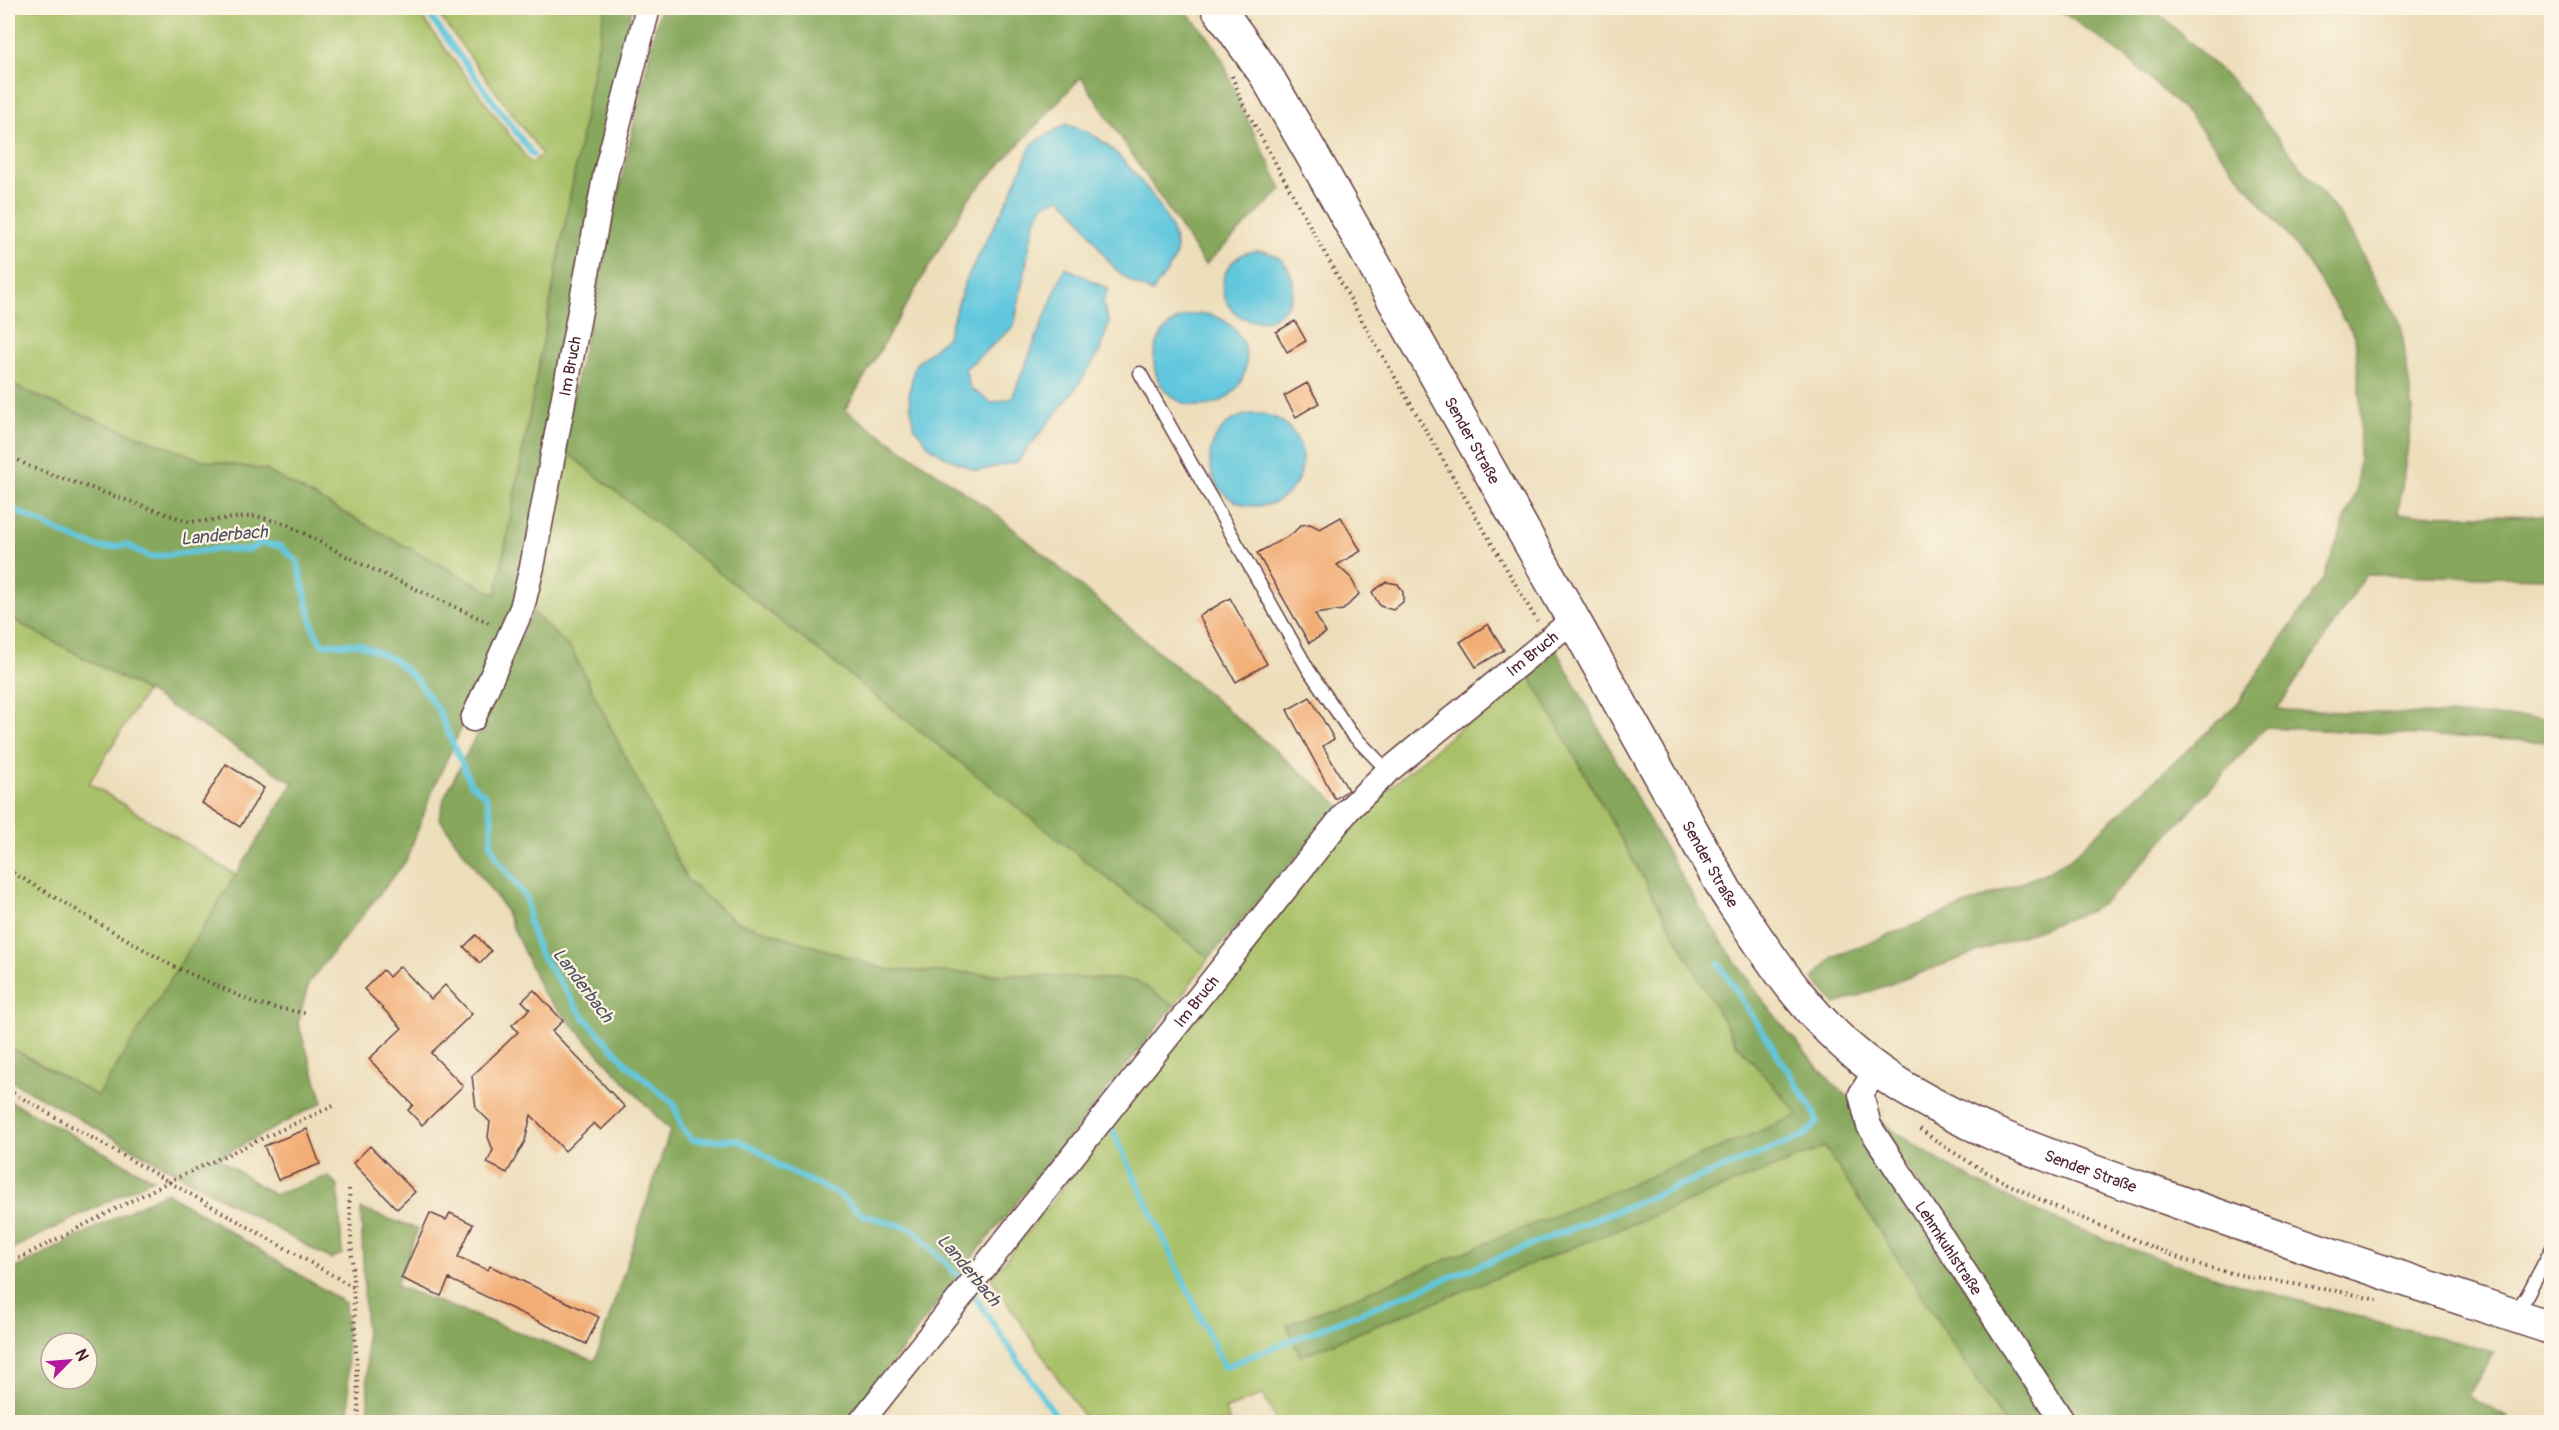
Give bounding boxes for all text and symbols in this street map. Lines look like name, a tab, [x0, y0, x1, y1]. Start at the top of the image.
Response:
street label: Im Bruch	[555, 335, 586, 398]
street label: Sender Straße	[1439, 394, 1504, 488]
water label: Landerbach	[180, 520, 270, 551]
street label: Im Bruch	[1503, 627, 1563, 681]
street label: Sender Straße	[1677, 818, 1743, 912]
water label: Landerbach	[547, 944, 619, 1028]
street label: Im Bruch	[1170, 972, 1224, 1032]
street label: Sender Straße	[2041, 1146, 2139, 1197]
street label: Lehmkuhlstraße	[1910, 1198, 1986, 1299]
water label: Landerbach	[932, 1230, 1006, 1312]
north arrow	[39, 1331, 99, 1391]
text: N	[70, 1346, 93, 1364]

